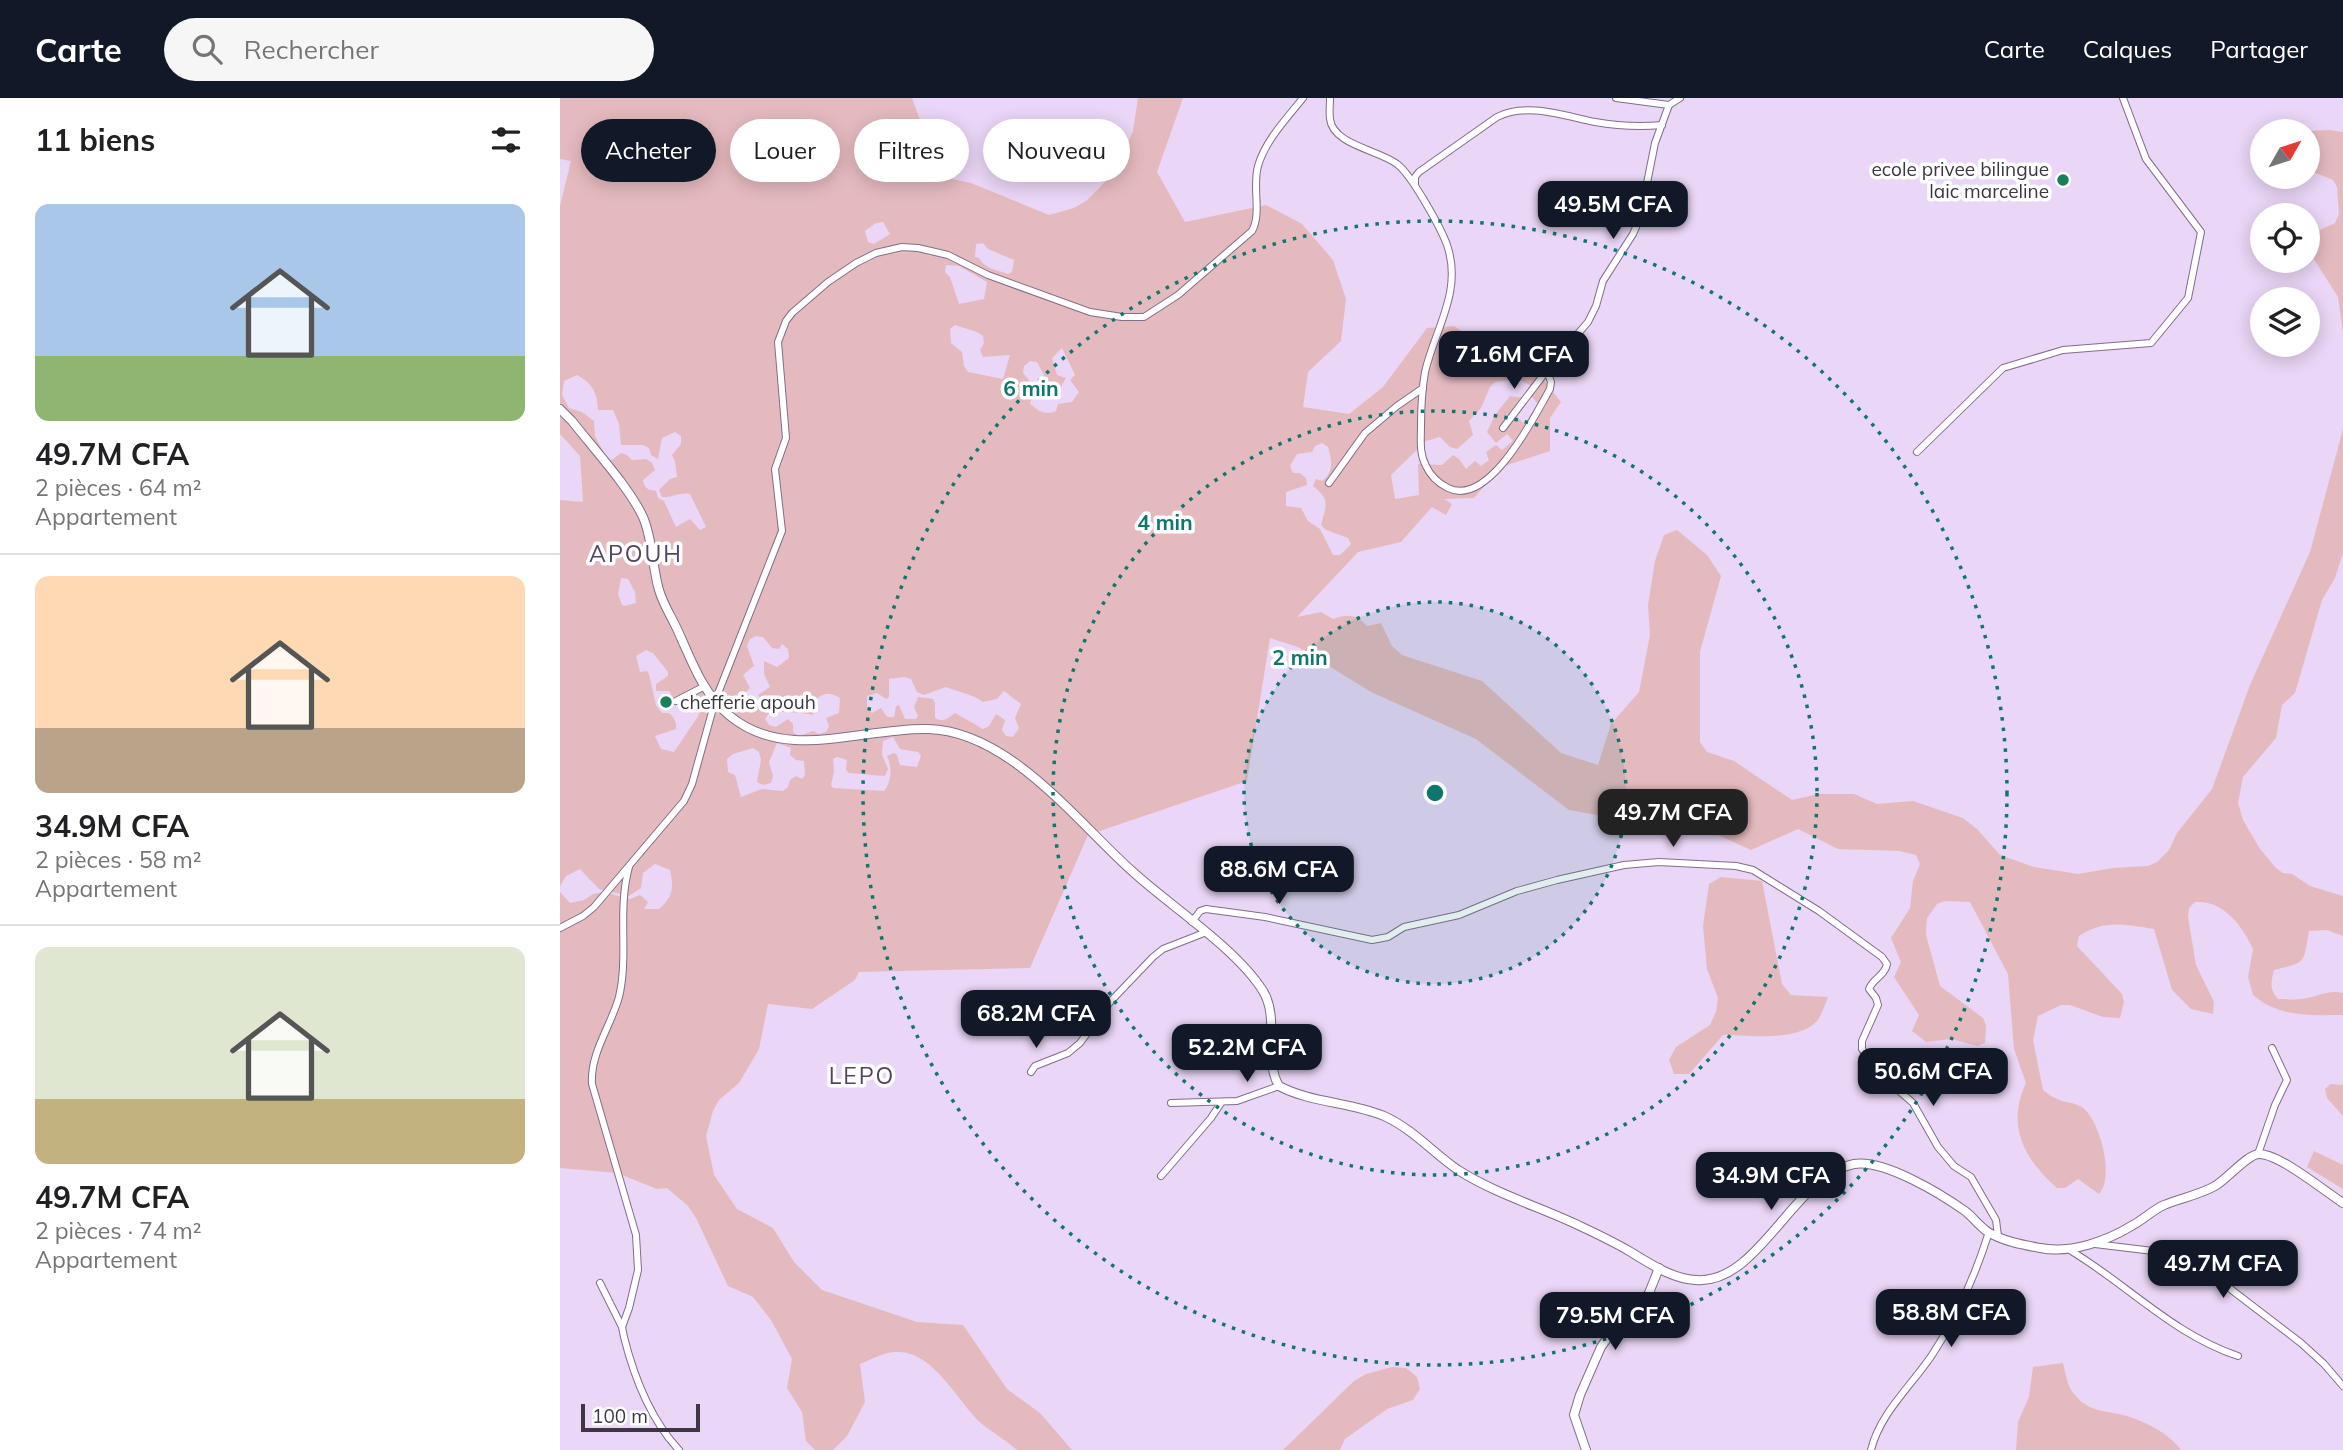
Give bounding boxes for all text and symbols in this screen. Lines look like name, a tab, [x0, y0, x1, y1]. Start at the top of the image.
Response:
search box	[164, 18, 654, 81]
text: Carte	[35, 29, 122, 70]
icon: search	[188, 30, 226, 68]
text: Rechercher	[244, 33, 379, 66]
text: Carte	[1984, 34, 2045, 64]
text: Calques	[2083, 34, 2172, 64]
text: Partager	[2210, 34, 2308, 64]
chip: Acheter	[581, 119, 716, 182]
chip: Louer	[730, 119, 840, 182]
chip: Filtres	[854, 119, 969, 182]
chip: Nouveau	[983, 119, 1130, 182]
north arrow	[2250, 119, 2320, 189]
map controls	[2250, 119, 2320, 357]
text: 11 biens	[35, 121, 155, 159]
icon: filters	[487, 121, 525, 159]
place label: ecole privee bilingue laic marceline	[1872, 157, 2049, 203]
marker: ecole privee bilingue laic marceline	[2055, 172, 2071, 188]
pin: 49.5M CFA	[1533, 181, 1693, 241]
text: 49.5M CFA	[1554, 189, 1672, 218]
button: locate	[2250, 203, 2320, 273]
icon: home	[217, 250, 343, 376]
button: layers	[2250, 287, 2320, 357]
pin: 71.6M CFA	[1434, 331, 1594, 391]
text: 71.6M CFA	[1455, 339, 1573, 368]
text: 6 min	[1003, 375, 1059, 401]
text: 49.7M CFA	[35, 435, 189, 473]
text: 2 pièces · 64 m²	[35, 473, 202, 502]
text: Appartement	[35, 502, 177, 531]
text: 4 min	[1137, 509, 1193, 535]
district label: APOUH	[589, 539, 683, 568]
icon: home	[217, 622, 343, 748]
text: 2 min	[1272, 644, 1328, 670]
place label: chefferie apouh	[680, 690, 816, 714]
marker: chefferie apouh	[658, 694, 674, 710]
centre of rings	[1423, 781, 1447, 805]
pin: 49.7M CFA	[1593, 790, 1753, 849]
text: 49.7M CFA	[1614, 797, 1732, 826]
text: 34.9M CFA	[35, 807, 189, 845]
text: 2 pièces · 58 m²	[35, 845, 202, 874]
pin: 88.6M CFA	[1199, 846, 1359, 906]
text: 88.6M CFA	[1220, 854, 1338, 883]
text: Appartement	[35, 874, 177, 903]
pin: 68.2M CFA	[956, 990, 1116, 1050]
icon: home	[217, 993, 343, 1119]
text: 68.2M CFA	[977, 998, 1095, 1027]
pin: 52.2M CFA	[1167, 1024, 1327, 1084]
text: 52.2M CFA	[1188, 1032, 1306, 1061]
pin: 50.6M CFA	[1853, 1048, 2013, 1108]
text: 50.6M CFA	[1874, 1056, 1992, 1085]
district label: LEPO	[829, 1061, 895, 1090]
pin: 34.9M CFA	[1691, 1152, 1851, 1212]
text: 34.9M CFA	[1712, 1160, 1830, 1189]
text: 49.7M CFA	[35, 1178, 189, 1216]
text: 2 pièces · 74 m²	[35, 1216, 202, 1245]
pin: 49.7M CFA	[2143, 1240, 2303, 1300]
text: Appartement	[35, 1245, 177, 1274]
text: 49.7M CFA	[2164, 1248, 2282, 1277]
pin: 58.8M CFA	[1871, 1290, 2031, 1349]
pin: 79.5M CFA	[1535, 1292, 1695, 1352]
text: 58.8M CFA	[1892, 1297, 2010, 1326]
text: 79.5M CFA	[1556, 1300, 1674, 1329]
scale bar	[581, 1401, 700, 1433]
text: 100 m	[592, 1404, 648, 1428]

